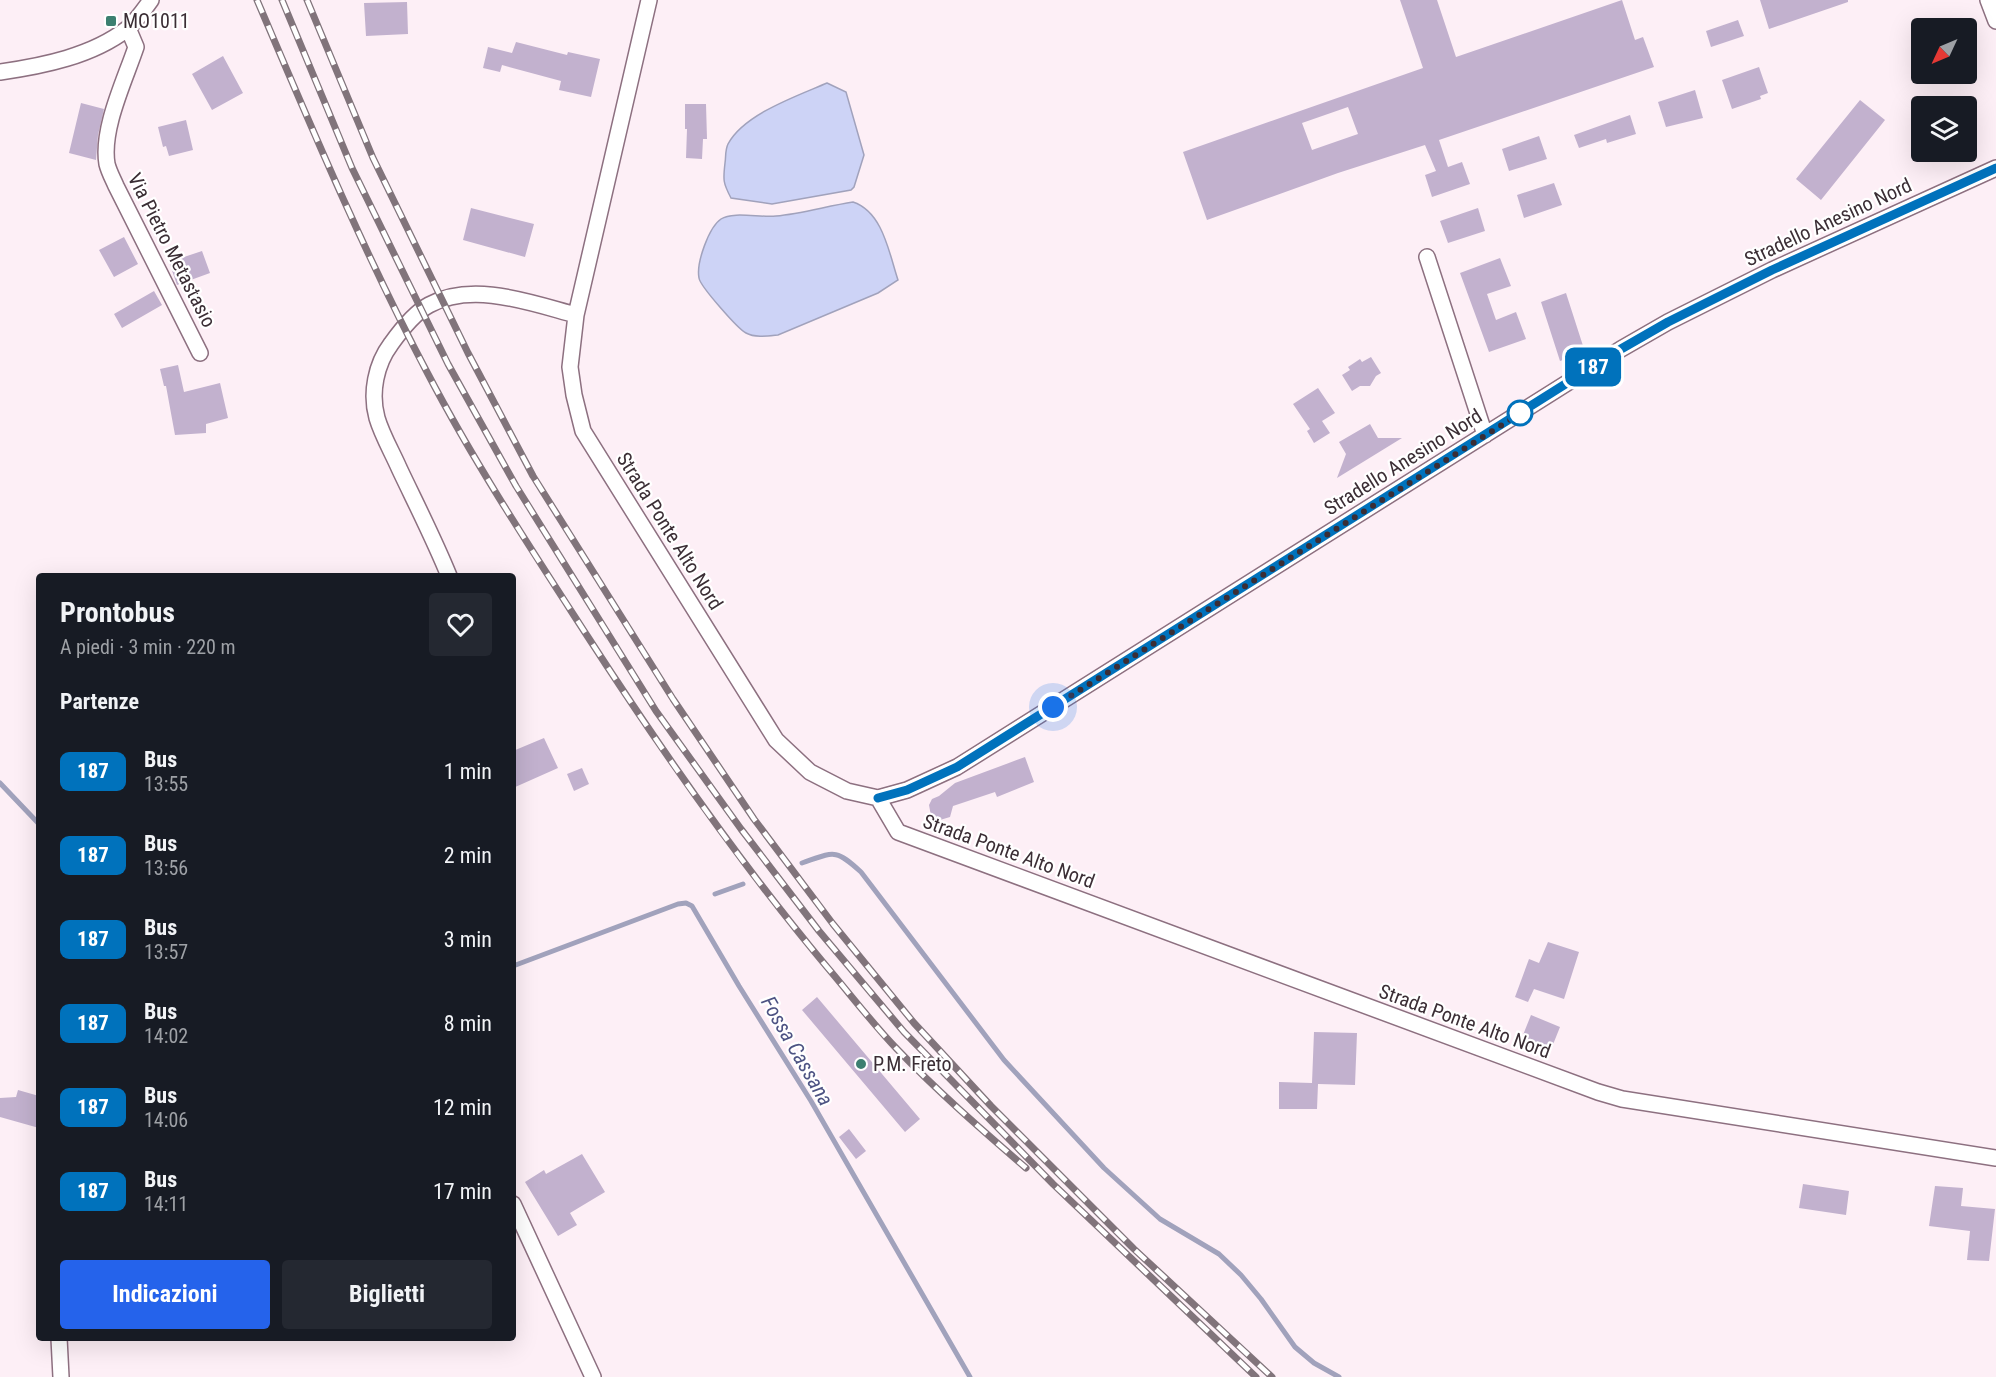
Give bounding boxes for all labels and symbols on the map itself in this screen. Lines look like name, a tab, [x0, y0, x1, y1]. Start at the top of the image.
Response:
place label: MO1011	[123, 9, 190, 33]
marker: MO1011	[104, 14, 118, 28]
north arrow	[1911, 18, 1977, 84]
street label: Via Pietro Metastasio	[123, 169, 221, 331]
street label: Stradello Anesino Nord	[1741, 173, 1915, 271]
line badge: 187	[1558, 348, 1628, 386]
unlabelled marker	[1507, 400, 1533, 426]
street label: Stradello Anesino Nord	[1320, 404, 1486, 520]
street label: Strada Ponte Alto Nord	[612, 448, 728, 614]
your location	[1038, 692, 1068, 722]
street label: Strada Ponte Alto Nord	[920, 809, 1098, 893]
street label: Strada Ponte Alto Nord	[1376, 979, 1554, 1063]
water label: Fossa Cassana	[756, 992, 838, 1110]
place label: P.M. Freto	[873, 1052, 952, 1076]
marker: P.M. Freto	[854, 1057, 868, 1071]

